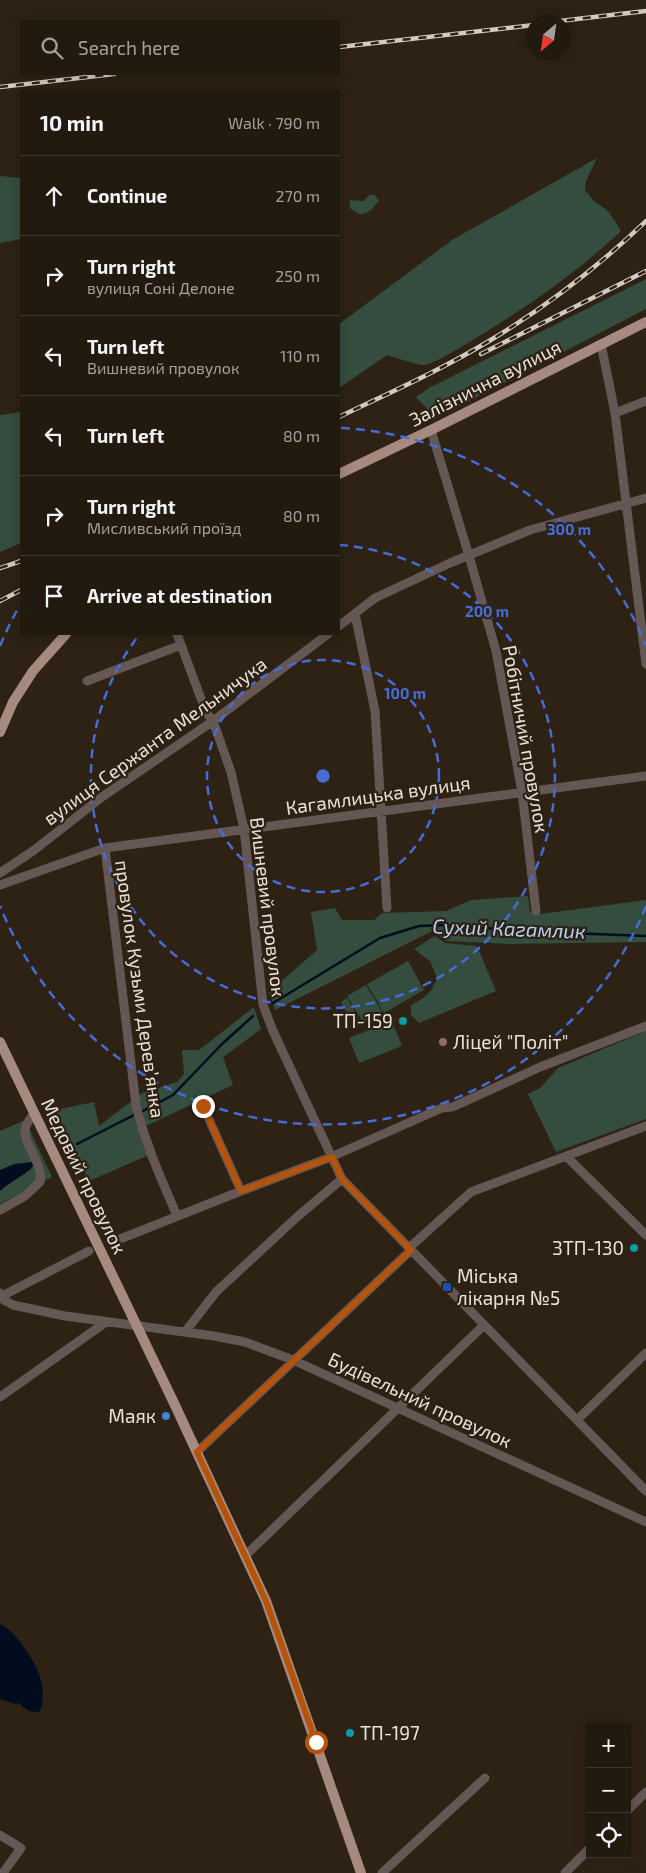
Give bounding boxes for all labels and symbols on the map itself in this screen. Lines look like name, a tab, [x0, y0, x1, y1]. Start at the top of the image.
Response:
north arrow	[526, 15, 571, 60]
street label: Залізнична вулиця	[405, 334, 565, 432]
text: 300 m	[547, 520, 591, 538]
text: 200 m	[465, 602, 509, 620]
street label: Робітничий провулок	[498, 643, 554, 835]
street label: вулиця Сержанта Мельничука	[38, 652, 272, 830]
text: 100 m	[384, 684, 426, 702]
centre of rings	[314, 767, 332, 785]
street label: Кагамлицька вулиця	[284, 770, 472, 820]
street label: Вишневий провулок	[245, 816, 291, 998]
street label: провулок Кузьми Деревʼянка	[110, 859, 170, 1119]
water label: Сухий Кагамлик	[432, 913, 586, 943]
place label: ТП-159	[333, 1009, 393, 1032]
marker: ТП-159	[397, 1015, 409, 1027]
place label: Ліцей "Політ"	[453, 1030, 568, 1053]
marker: Ліцей "Політ"	[437, 1036, 449, 1048]
street label: Медовий провулок	[36, 1094, 132, 1258]
route end	[192, 1095, 215, 1118]
place label: ЗТП-130	[552, 1236, 624, 1259]
marker: ЗТП-130	[628, 1242, 640, 1254]
place label: Міська лікарня №5	[457, 1264, 560, 1309]
marker: Міська лікарня №5	[441, 1281, 453, 1293]
street label: Будівельний провулок	[324, 1347, 516, 1453]
place label: Маяк	[108, 1404, 156, 1427]
marker: Маяк	[160, 1410, 172, 1422]
place label: ТП-197	[360, 1721, 420, 1744]
marker: ТП-197	[344, 1727, 356, 1739]
route start	[305, 1731, 328, 1754]

